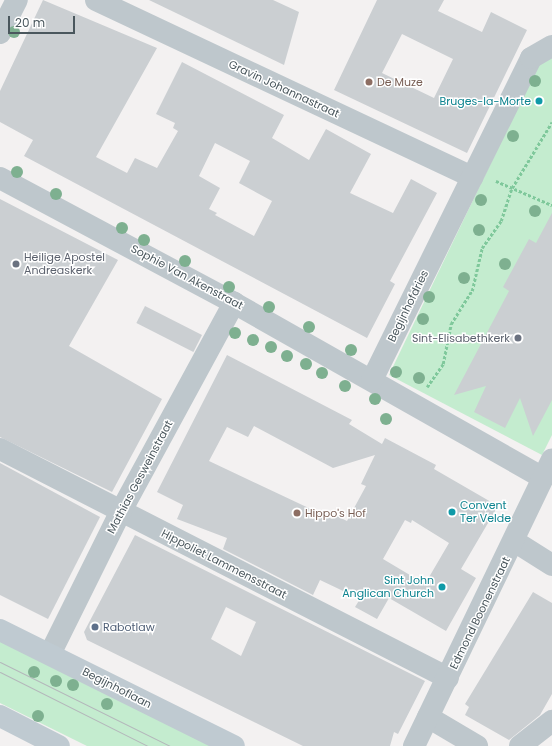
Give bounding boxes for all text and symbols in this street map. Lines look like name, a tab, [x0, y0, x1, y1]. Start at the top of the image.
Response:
scale bar	[10, 8, 77, 34]
text: 20 m	[15, 14, 45, 31]
street label: Gravin Johannastraat	[227, 58, 341, 120]
place label: De Muze	[377, 75, 423, 89]
marker: De Muze	[364, 77, 374, 87]
place label: Bruges-la-Morte	[439, 94, 531, 108]
marker: Bruges-la-Morte	[534, 96, 544, 106]
street label: Sophie Van Akenstraat	[129, 242, 245, 312]
place label: Heilige Apostel Andreaskerk	[24, 251, 105, 277]
marker: Heilige Apostel Andreaskerk	[11, 259, 21, 269]
street label: Begijnhofdries	[385, 268, 431, 344]
place label: Sint-Elisabethkerk	[412, 331, 510, 345]
marker: Sint-Elisabethkerk	[513, 333, 523, 343]
street label: Mathias Gesweinstraat	[105, 418, 175, 536]
place label: Convent Ter Velde	[460, 499, 511, 525]
place label: Hippo's Hof	[305, 506, 366, 520]
marker: Convent Ter Velde	[447, 507, 457, 517]
marker: Hippo's Hof	[292, 508, 302, 518]
street label: Hippoliet Lammensstraat	[159, 527, 289, 601]
street label: Edmond Boonenstraat	[447, 555, 513, 671]
place label: Sint John Anglican Church	[342, 574, 434, 600]
marker: Sint John Anglican Church	[437, 582, 447, 592]
place label: Rabotlaw	[103, 620, 155, 634]
marker: Rabotlaw	[90, 622, 100, 632]
street label: Begijnhoflaan	[80, 665, 154, 711]

